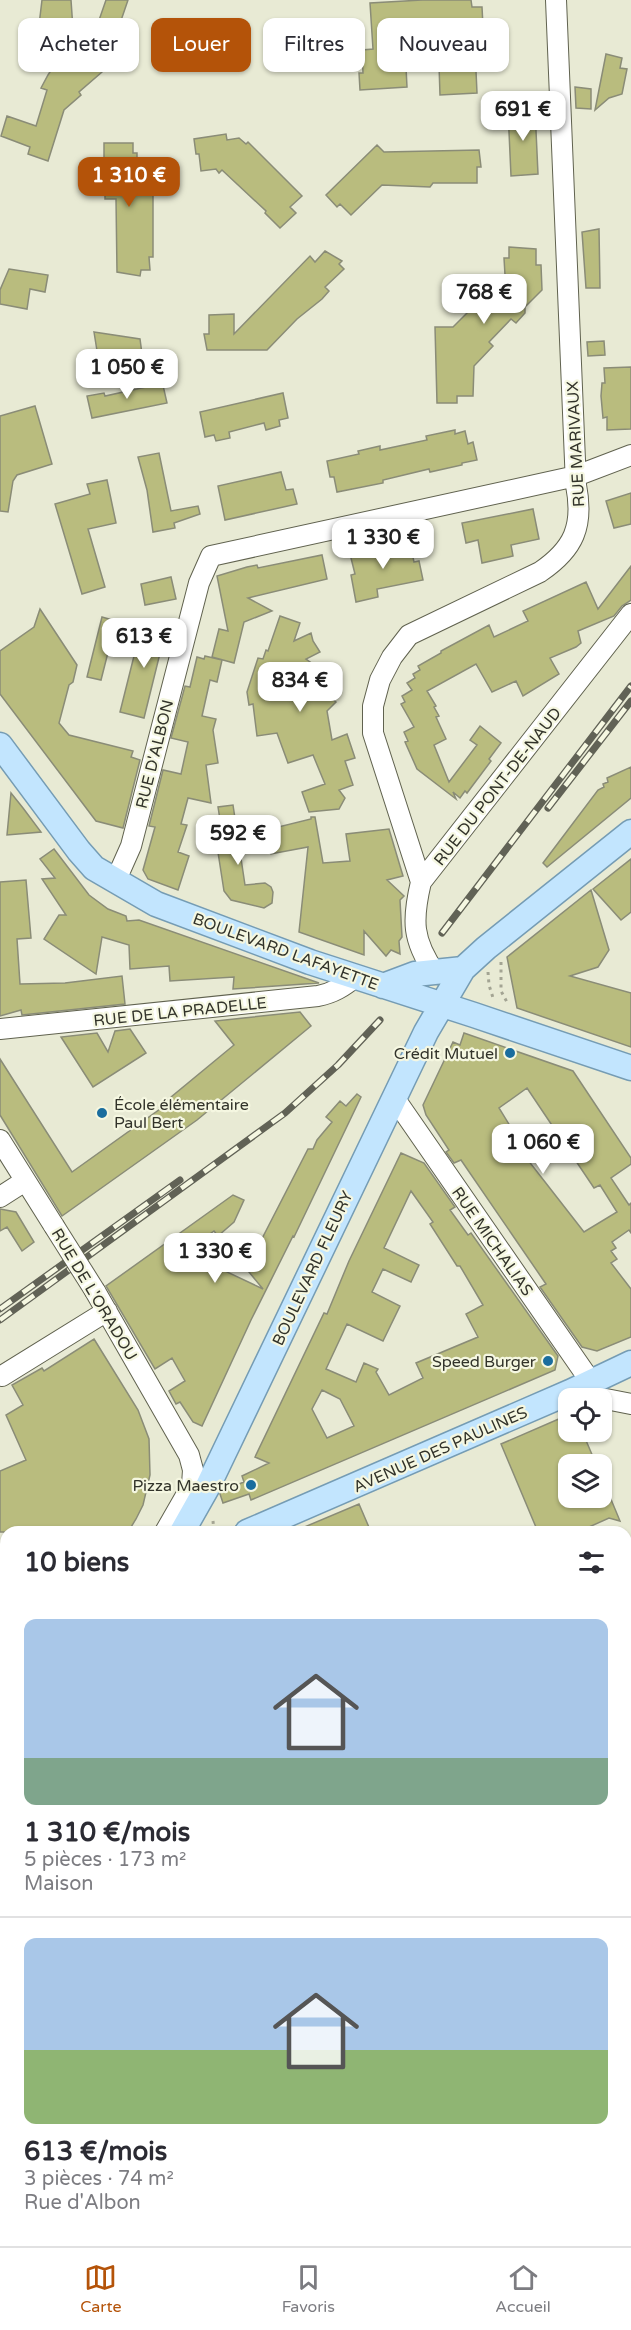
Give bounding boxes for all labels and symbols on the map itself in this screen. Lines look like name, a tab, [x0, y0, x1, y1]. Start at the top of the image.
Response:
pin: 691 €	[481, 91, 565, 142]
pin: 1 310 €	[74, 157, 184, 208]
pin: 768 €	[442, 274, 526, 325]
pin: 1 050 €	[72, 349, 182, 400]
street label: RUE MARIVAUX	[563, 380, 589, 507]
pin: 1 330 €	[328, 519, 438, 570]
pin: 613 €	[102, 618, 186, 669]
pin: 834 €	[258, 662, 342, 713]
street label: RUE D'ALBON	[132, 698, 178, 811]
street label: RUE DU PONT-DE-NAUD	[430, 703, 566, 870]
pin: 592 €	[196, 815, 280, 866]
street label: BOULEVARD LAFAYETTE	[190, 909, 381, 995]
street label: RUE DE LA PRADELLE	[92, 993, 268, 1031]
place label: Crédit Mutuel	[394, 1044, 498, 1064]
marker: Crédit Mutuel	[503, 1046, 517, 1060]
place label: École élémentaire Paul Bert	[114, 1095, 249, 1133]
marker: École élémentaire Paul Bert	[95, 1106, 109, 1120]
pin: 1 060 €	[488, 1124, 598, 1175]
street label: RUE MICHALIAS	[447, 1183, 537, 1300]
street label: BOULEVARD FLEURY	[268, 1188, 358, 1349]
street label: RUE DE L'ORADOU	[47, 1225, 141, 1364]
pin: 1 330 €	[160, 1233, 270, 1284]
place label: Speed Burger	[432, 1352, 537, 1372]
marker: Speed Burger	[541, 1354, 555, 1368]
street label: AVENUE DES PAULINES	[350, 1402, 531, 1497]
place label: Pizza Maestro	[132, 1476, 239, 1496]
marker: Pizza Maestro	[244, 1478, 258, 1492]

